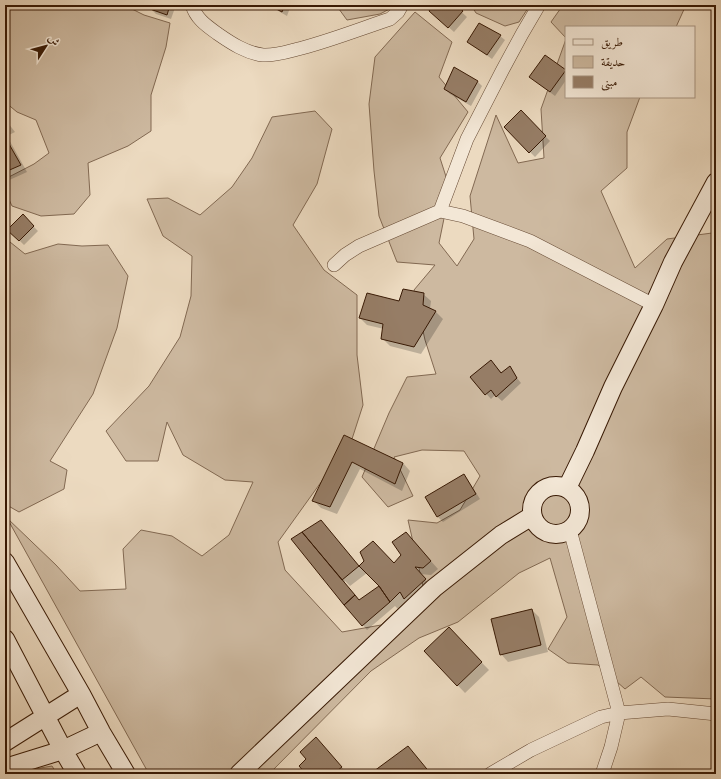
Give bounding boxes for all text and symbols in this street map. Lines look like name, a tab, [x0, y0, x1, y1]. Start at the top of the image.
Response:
north arrow	[26, 26, 66, 66]
legend	[565, 26, 695, 98]
text: ش	[44, 32, 63, 49]
text: طريق	[601, 34, 623, 50]
text: حديقة	[601, 54, 625, 70]
text: مبنى	[601, 74, 617, 91]

